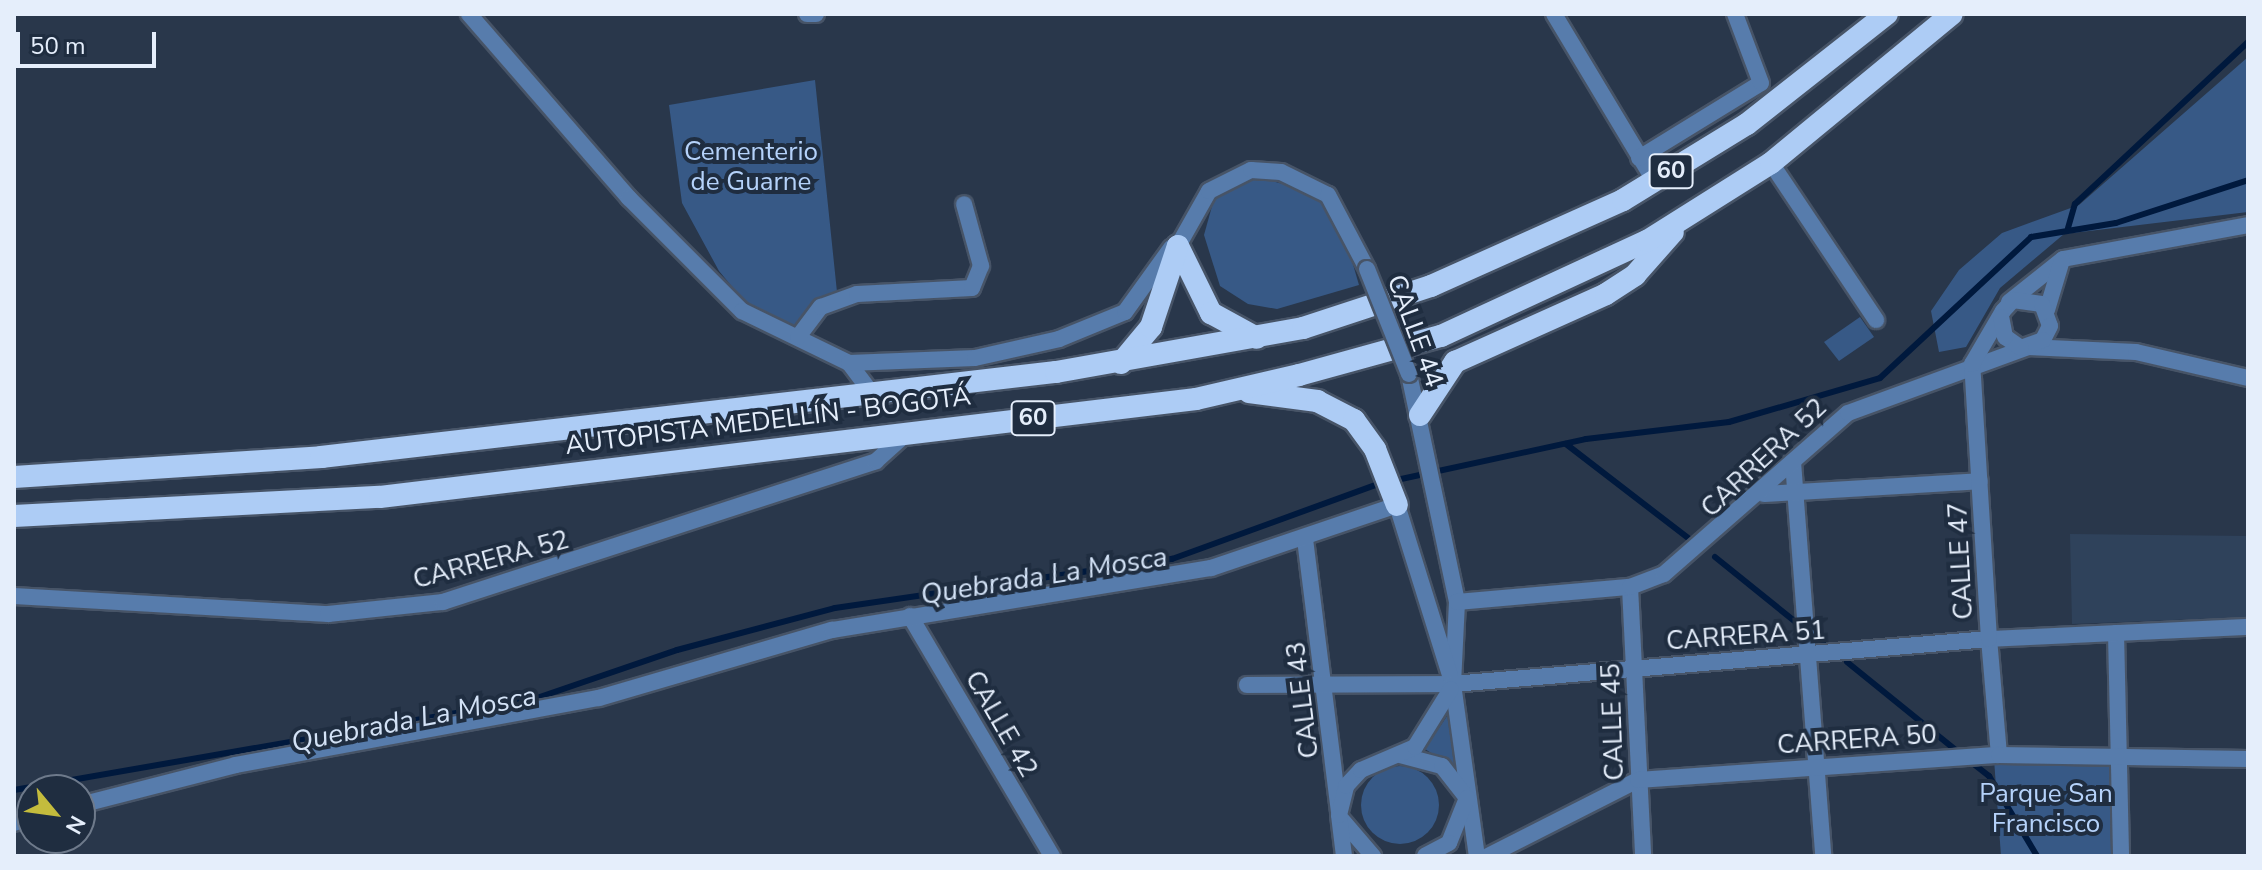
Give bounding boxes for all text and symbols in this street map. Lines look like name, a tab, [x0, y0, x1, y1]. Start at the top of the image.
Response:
scale bar	[20, 16, 160, 66]
text: 50 m	[30, 30, 86, 62]
park label: Cementerio de Guarne	[684, 136, 818, 198]
road number: 60	[1647, 151, 1695, 191]
street label: CALLE 44	[1380, 271, 1450, 391]
street label: AUTOPISTA MEDELLÍN - BOGOTÁ	[563, 381, 973, 461]
street label: CARRERA 52	[1695, 392, 1833, 524]
road number: 60	[1009, 398, 1057, 438]
street label: CALLE 47	[1942, 502, 1980, 620]
street label: CARRERA 52	[410, 524, 572, 596]
water label: Quebrada La Mosca	[918, 540, 1170, 612]
street label: CARRERA 51	[1665, 615, 1827, 657]
street label: CALLE 43	[1280, 640, 1326, 760]
street label: CALLE 45	[1595, 663, 1631, 781]
street label: CALLE 42	[958, 665, 1044, 783]
water label: Quebrada La Mosca	[288, 679, 540, 759]
street label: CARRERA 50	[1776, 719, 1938, 761]
north arrow	[16, 774, 96, 854]
park label: Parque San Francisco	[1979, 778, 2113, 840]
text: N	[58, 810, 92, 839]

